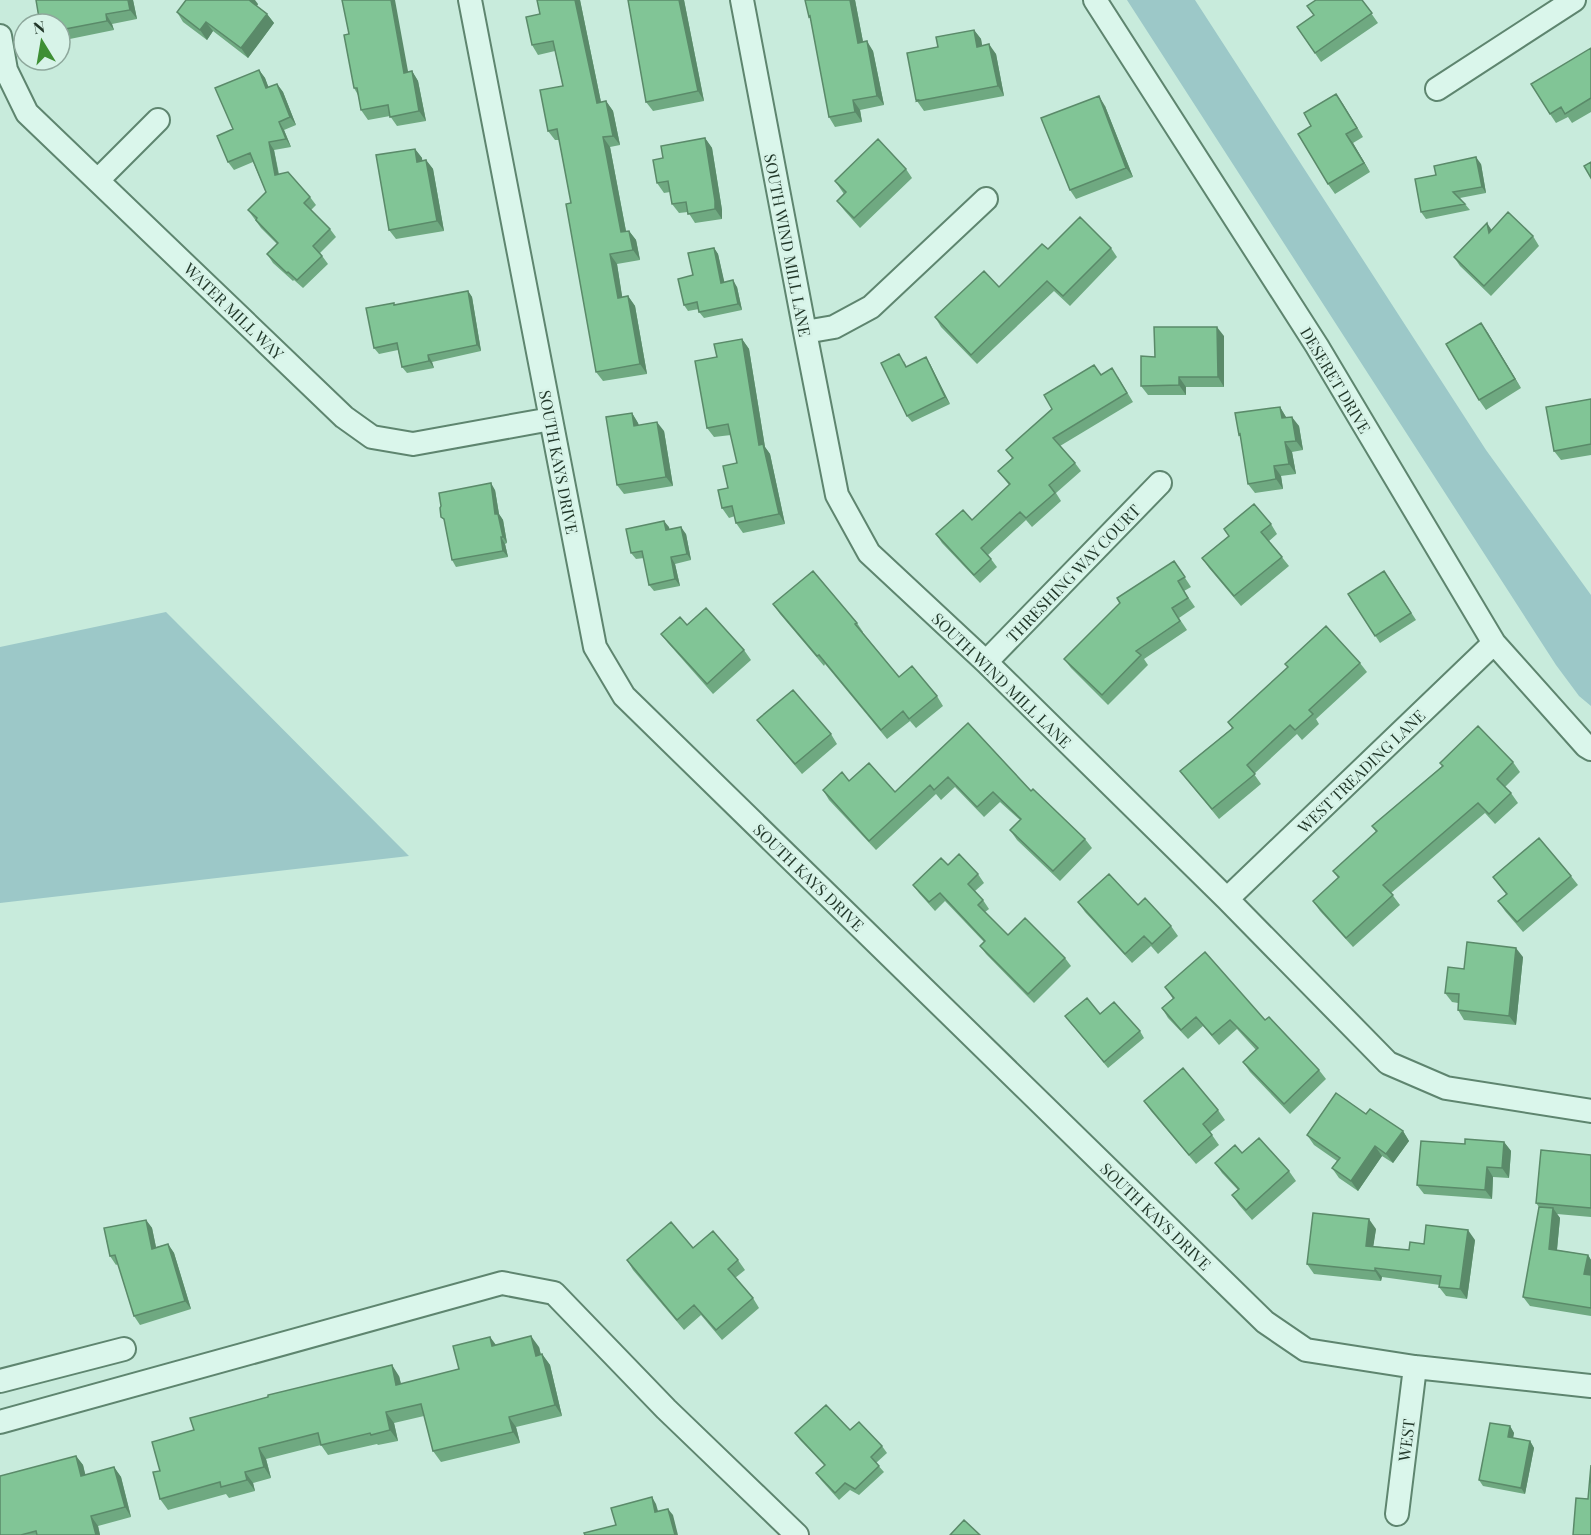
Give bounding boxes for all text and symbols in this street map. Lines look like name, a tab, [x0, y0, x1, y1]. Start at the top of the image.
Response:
north arrow	[12, 12, 72, 72]
text: N	[31, 15, 47, 38]
street label: SOUTH WIND MILL LANE	[760, 152, 816, 338]
street label: WATER MILL WAY	[179, 257, 289, 364]
street label: DESERET DRIVE	[1296, 323, 1376, 437]
street label: SOUTH KAYS DRIVE	[535, 388, 583, 536]
street label: THRESHING WAY COURT	[1002, 500, 1144, 646]
street label: SOUTH WIND MILL LANE	[928, 608, 1076, 752]
street label: WEST TREADING LANE	[1292, 705, 1429, 838]
street label: SOUTH KAYS DRIVE	[749, 819, 869, 935]
street label: SOUTH KAYS DRIVE	[1096, 1158, 1216, 1274]
street label: WEST	[1393, 1417, 1419, 1464]

